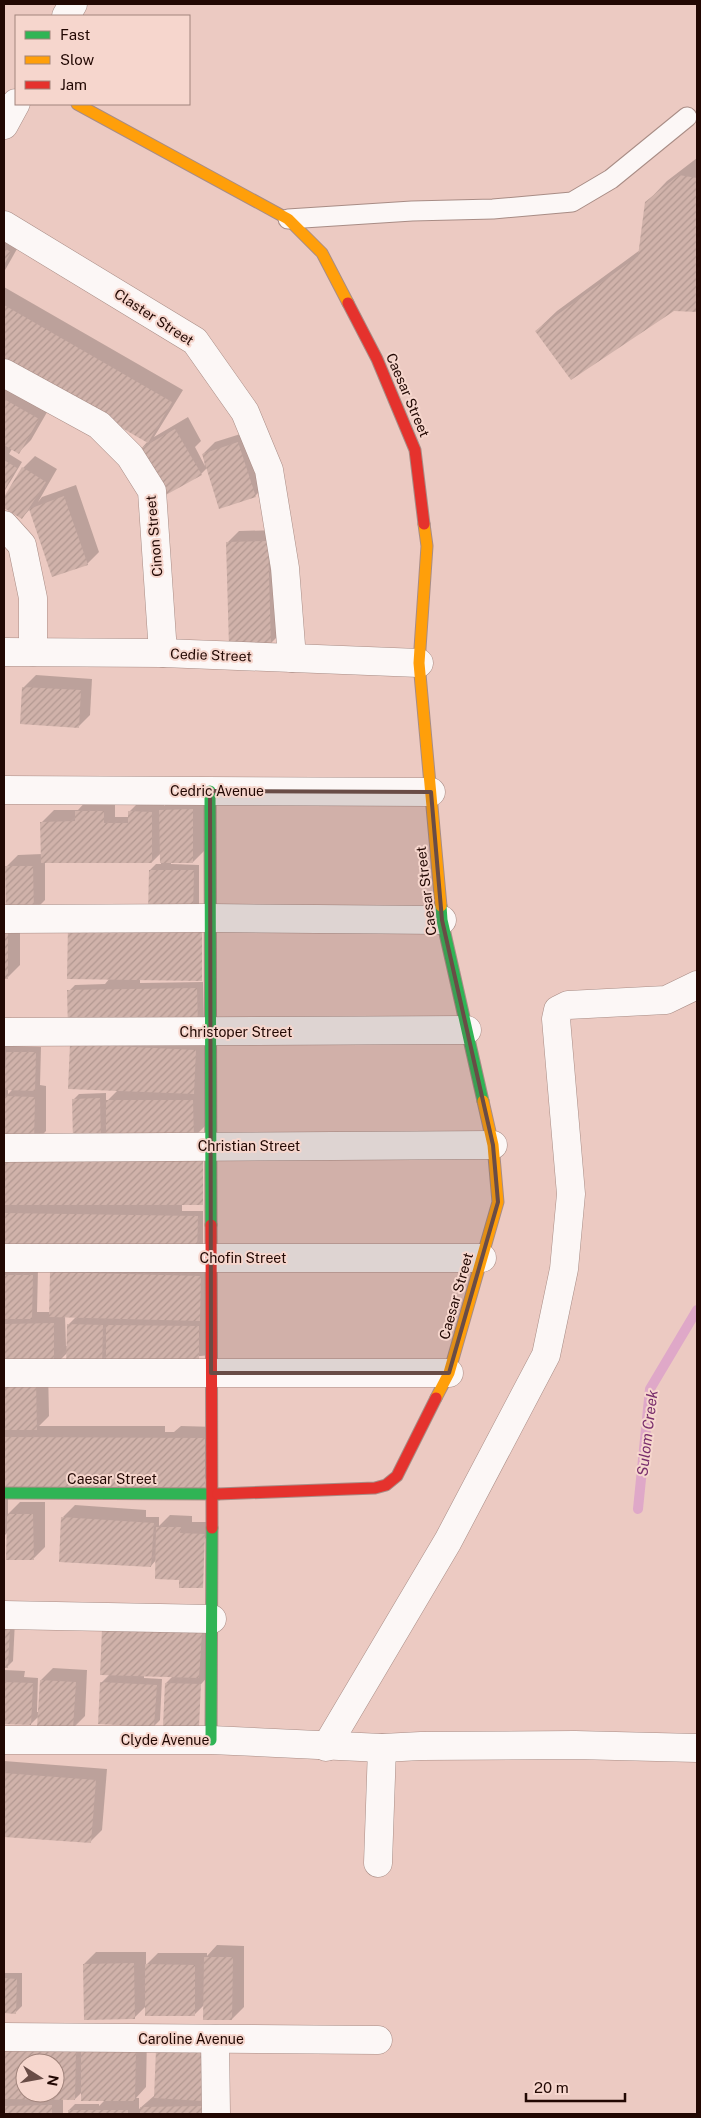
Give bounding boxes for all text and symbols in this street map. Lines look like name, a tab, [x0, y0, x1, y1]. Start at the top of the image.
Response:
legend	[15, 15, 190, 105]
text: Fast	[60, 26, 90, 43]
text: Slow	[60, 51, 95, 68]
text: Jam	[60, 76, 87, 93]
street label: Claster Street	[111, 285, 197, 349]
street label: Caesar Street	[383, 351, 433, 439]
street label: Cinon Street	[142, 495, 166, 577]
street label: Cedie Street	[170, 646, 252, 664]
street label: Cedric Avenue	[170, 783, 264, 799]
street label: Caesar Street	[413, 845, 439, 937]
street label: Christoper Street	[180, 1024, 292, 1040]
street label: Christian Street	[198, 1138, 300, 1154]
street label: Chofin Street	[200, 1250, 286, 1266]
street label: Caesar Street	[436, 1251, 476, 1341]
water label: Sulom Creek	[633, 1388, 661, 1477]
street label: Caesar Street	[67, 1471, 157, 1487]
street label: Clyde Avenue	[121, 1732, 209, 1748]
street label: Caroline Avenue	[138, 2031, 244, 2047]
north arrow	[15, 2053, 65, 2103]
scale bar	[526, 2070, 625, 2102]
text: N	[44, 2074, 62, 2087]
text: 20 m	[534, 2079, 569, 2096]

